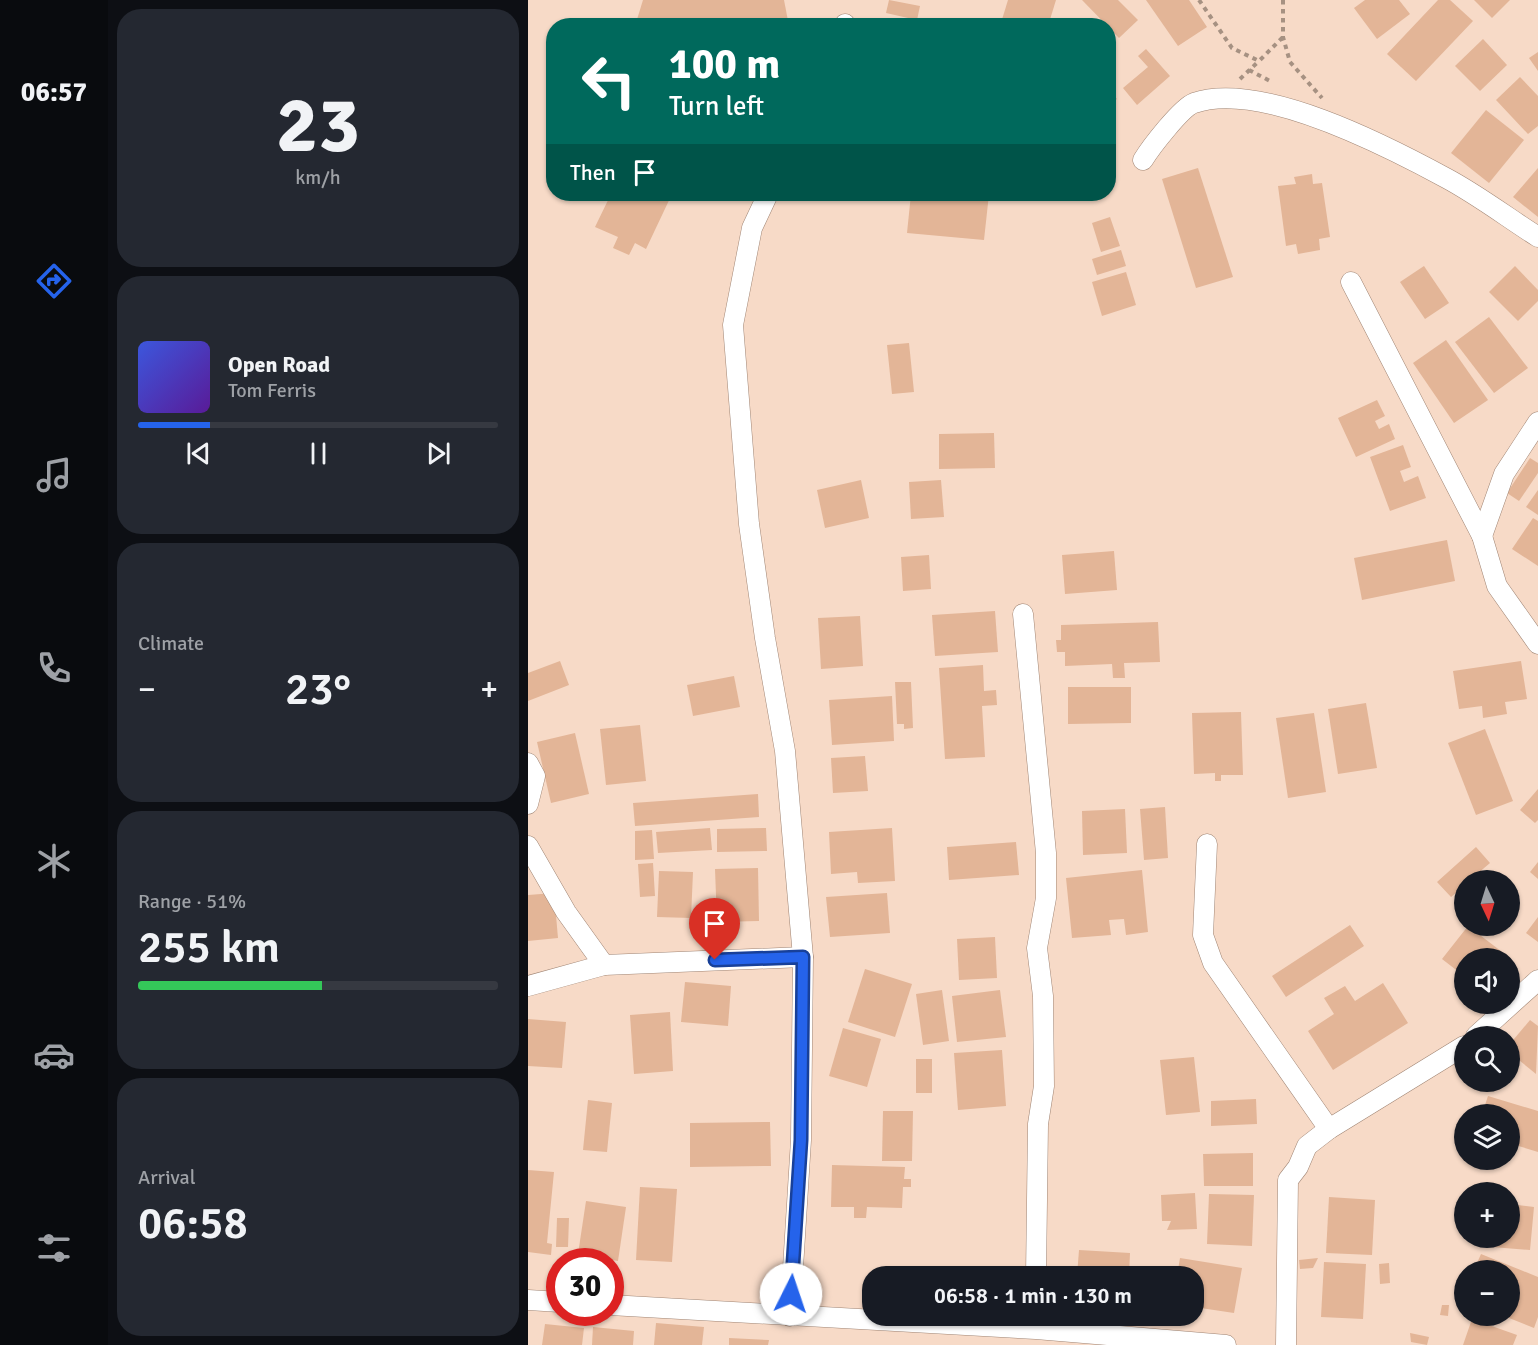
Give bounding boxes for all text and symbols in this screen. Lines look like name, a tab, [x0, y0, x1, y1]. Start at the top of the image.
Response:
text: 100 m	[669, 39, 780, 90]
icon: left	[570, 42, 648, 120]
text: 06:57	[21, 76, 87, 109]
text: 23	[276, 78, 360, 174]
text: Turn left	[669, 90, 764, 123]
icon: arrive	[628, 156, 661, 189]
text: Then	[570, 159, 616, 186]
text: km/h	[295, 165, 341, 190]
icon: directions	[33, 260, 75, 302]
text: Open Road	[228, 351, 330, 378]
text: Tom Ferris	[228, 378, 316, 403]
icon: previous	[182, 437, 215, 470]
icon: pause	[302, 437, 335, 470]
icon: next	[422, 437, 455, 470]
icon: music	[33, 454, 75, 496]
text: Climate	[138, 631, 204, 656]
icon: phone	[33, 647, 75, 689]
text: 23°	[285, 662, 351, 717]
text: −	[138, 669, 156, 710]
text: +	[480, 669, 498, 710]
icon: climate	[33, 840, 75, 882]
north arrow	[1454, 870, 1520, 936]
map controls	[1454, 870, 1520, 1326]
text: Range · 51%	[138, 889, 246, 914]
pin	[689, 898, 740, 960]
icon: arrive	[698, 907, 731, 940]
text: 255 km	[138, 920, 280, 975]
button: sound	[1454, 948, 1520, 1014]
button: search	[1454, 1026, 1520, 1092]
icon: car	[33, 1034, 75, 1076]
button: layers	[1454, 1104, 1520, 1170]
text: Arrival	[138, 1165, 196, 1190]
button: +	[1454, 1182, 1520, 1248]
text: 06:58	[138, 1196, 248, 1251]
icon: filters	[33, 1227, 75, 1269]
speed limit sign: 30	[546, 1248, 624, 1326]
button: −	[1454, 1260, 1520, 1326]
position arrow	[759, 1262, 823, 1326]
text: 06:58 · 1 min · 130 m	[934, 1282, 1132, 1309]

